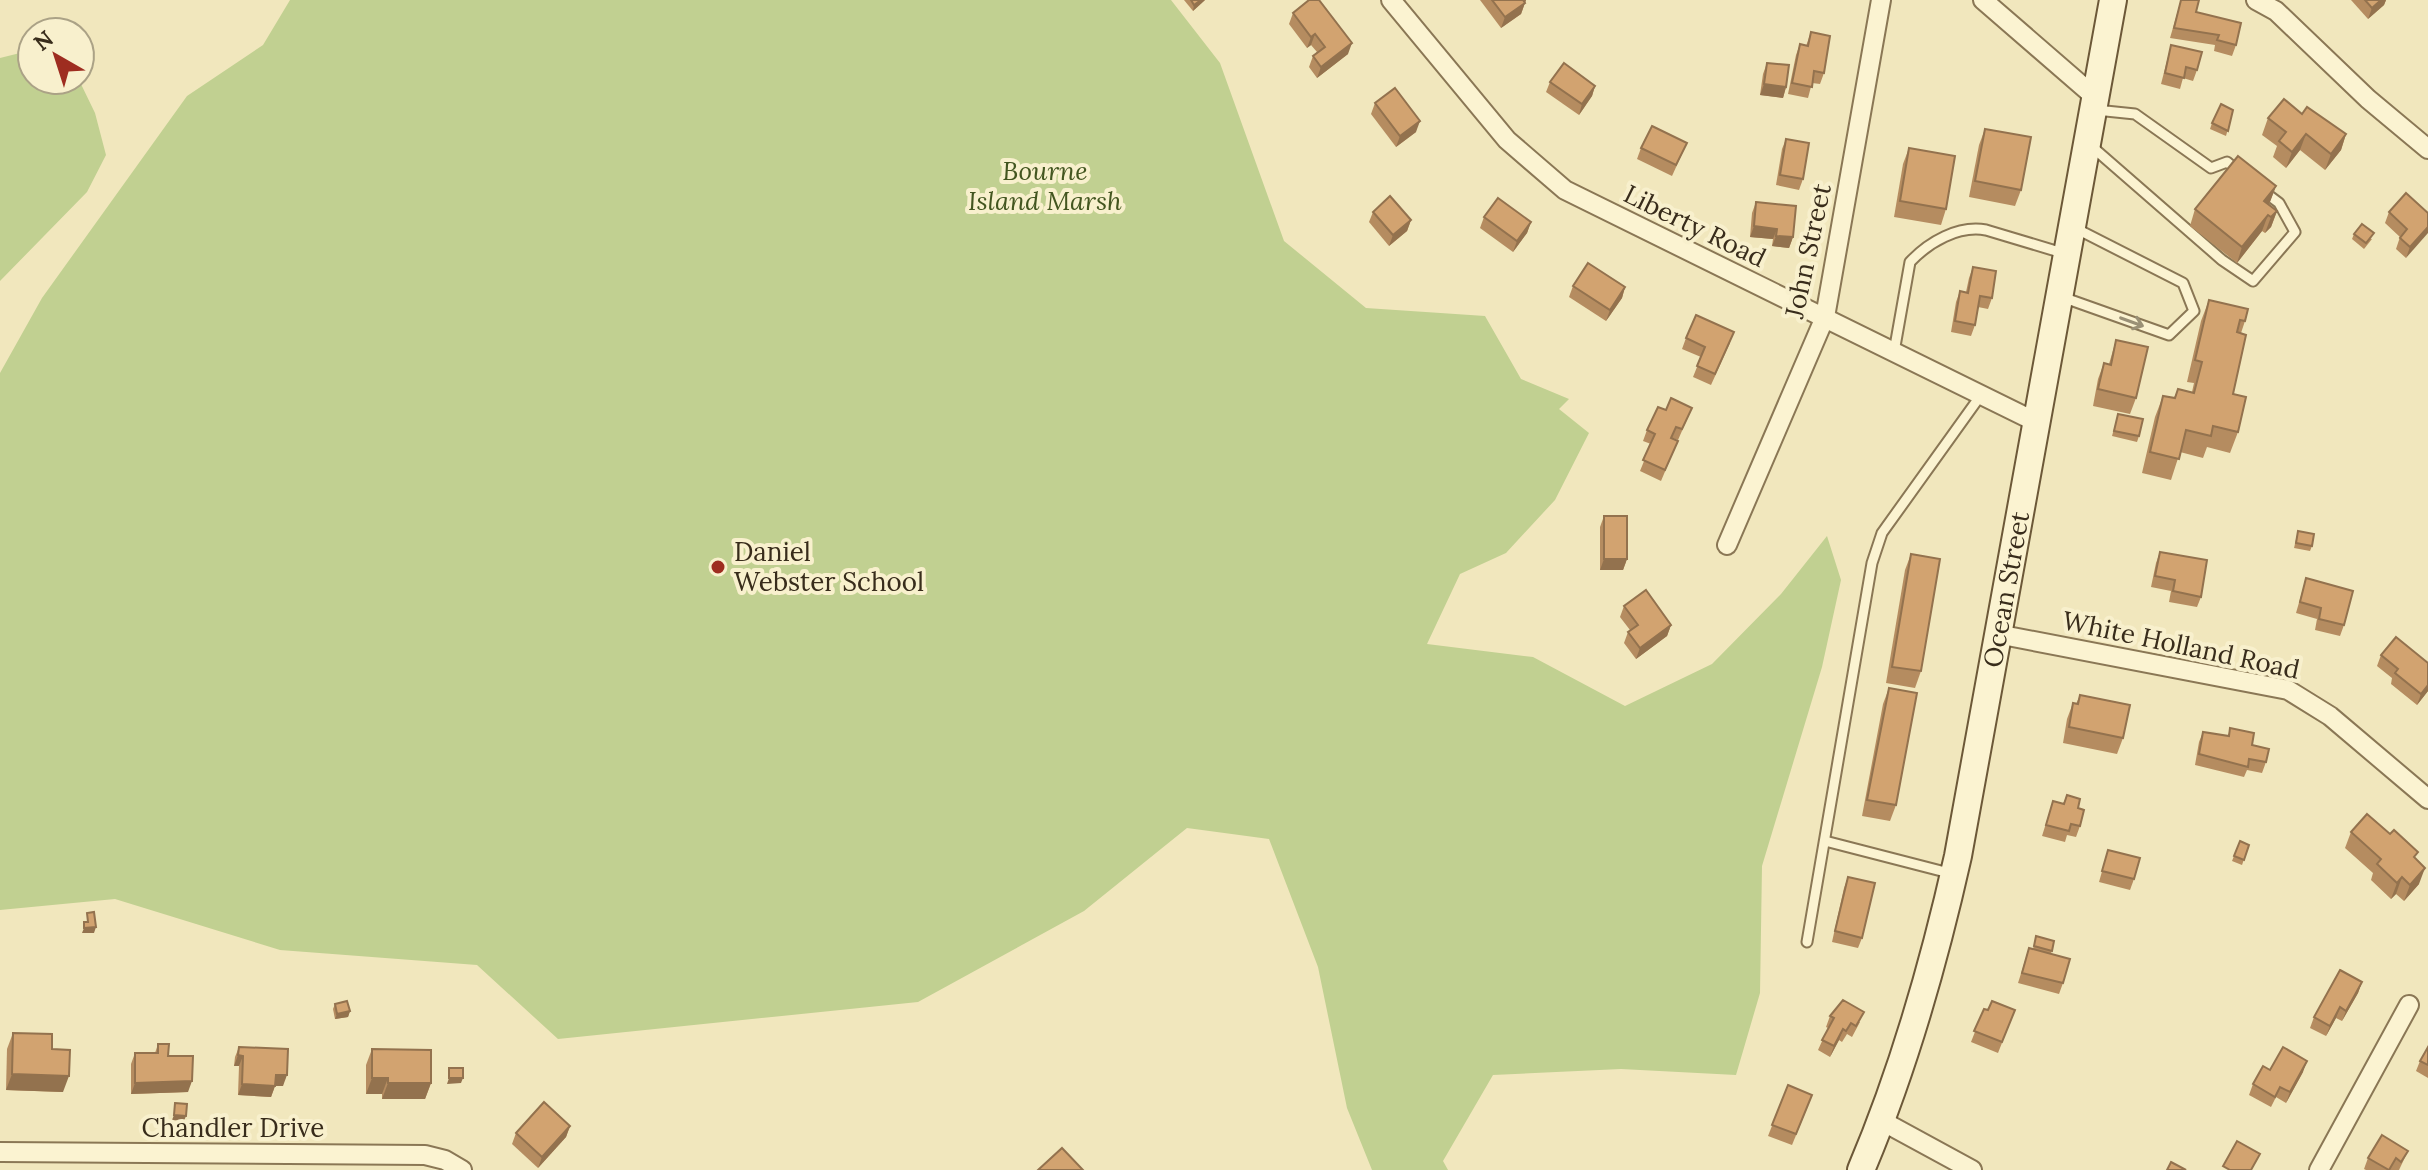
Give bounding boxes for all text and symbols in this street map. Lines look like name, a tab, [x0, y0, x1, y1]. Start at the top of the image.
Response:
north arrow	[16, 16, 96, 96]
text: N	[28, 24, 59, 57]
park label: Bourne Island Marsh	[968, 154, 1122, 217]
street label: Liberty Road	[1619, 177, 1772, 274]
street label: John Street	[1777, 181, 1838, 322]
one-way arrow	[2120, 316, 2145, 331]
street label: Ocean Street	[1975, 509, 2036, 670]
place label: Daniel Webster School	[734, 535, 924, 598]
marker: Daniel Webster School	[709, 558, 727, 576]
street label: White Holland Road	[2059, 603, 2303, 686]
street label: Chandler Drive	[142, 1111, 324, 1144]

